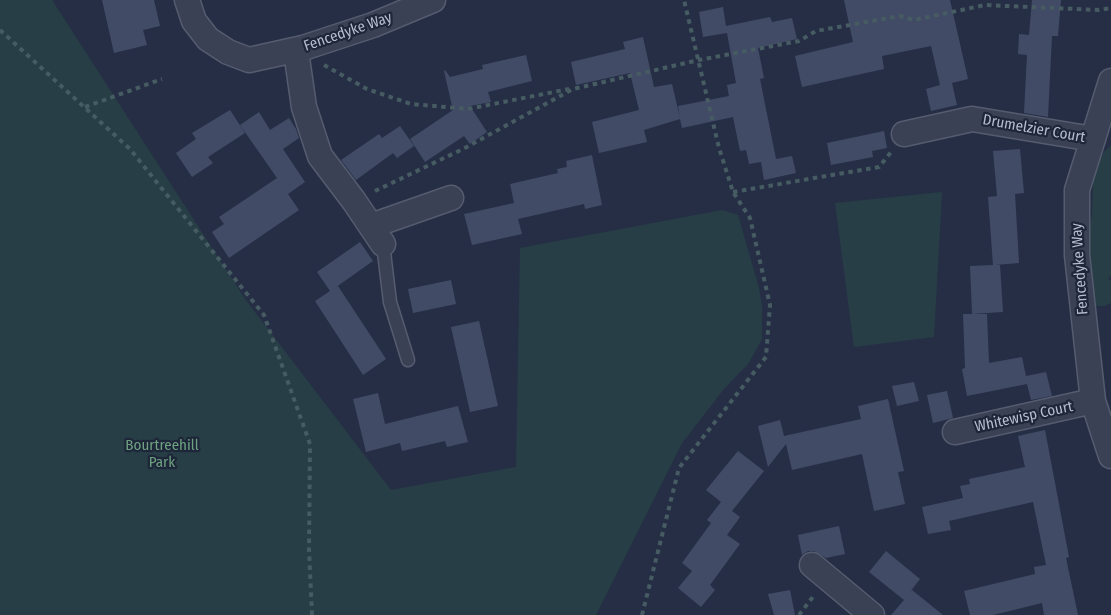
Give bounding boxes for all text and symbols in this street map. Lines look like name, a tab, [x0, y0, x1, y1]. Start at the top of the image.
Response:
street label: Fencedyke Way	[302, 9, 394, 55]
street label: Drumelzier Court	[981, 111, 1087, 147]
street label: Fencedyke Way	[1068, 222, 1092, 316]
street label: Whitewisp Court	[973, 398, 1075, 436]
park label: Bourtreehill Park	[125, 437, 199, 472]

